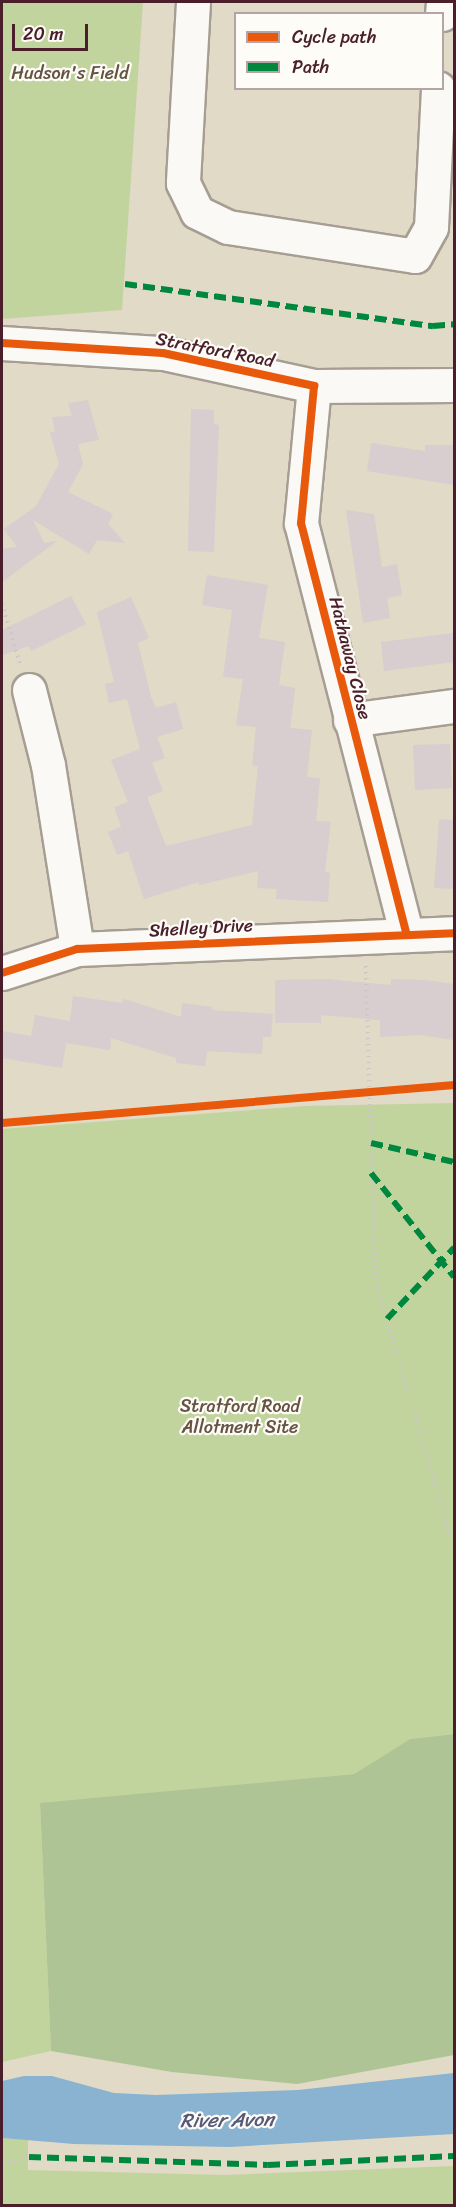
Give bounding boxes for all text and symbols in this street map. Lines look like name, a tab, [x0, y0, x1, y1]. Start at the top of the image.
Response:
scale bar	[15, 12, 92, 50]
legend	[234, 12, 444, 90]
text: 20 m	[23, 18, 63, 50]
text: Cycle path	[292, 21, 376, 53]
text: Path	[292, 51, 329, 83]
park label: Hudson's Field	[11, 62, 129, 84]
street label: Stratford Road	[154, 328, 276, 372]
street label: Hathaway Close	[324, 594, 376, 722]
street label: Shelley Drive	[148, 914, 254, 942]
park label: Stratford Road Allotment Site	[180, 1396, 300, 1438]
water label: River Avon	[180, 2107, 274, 2133]

